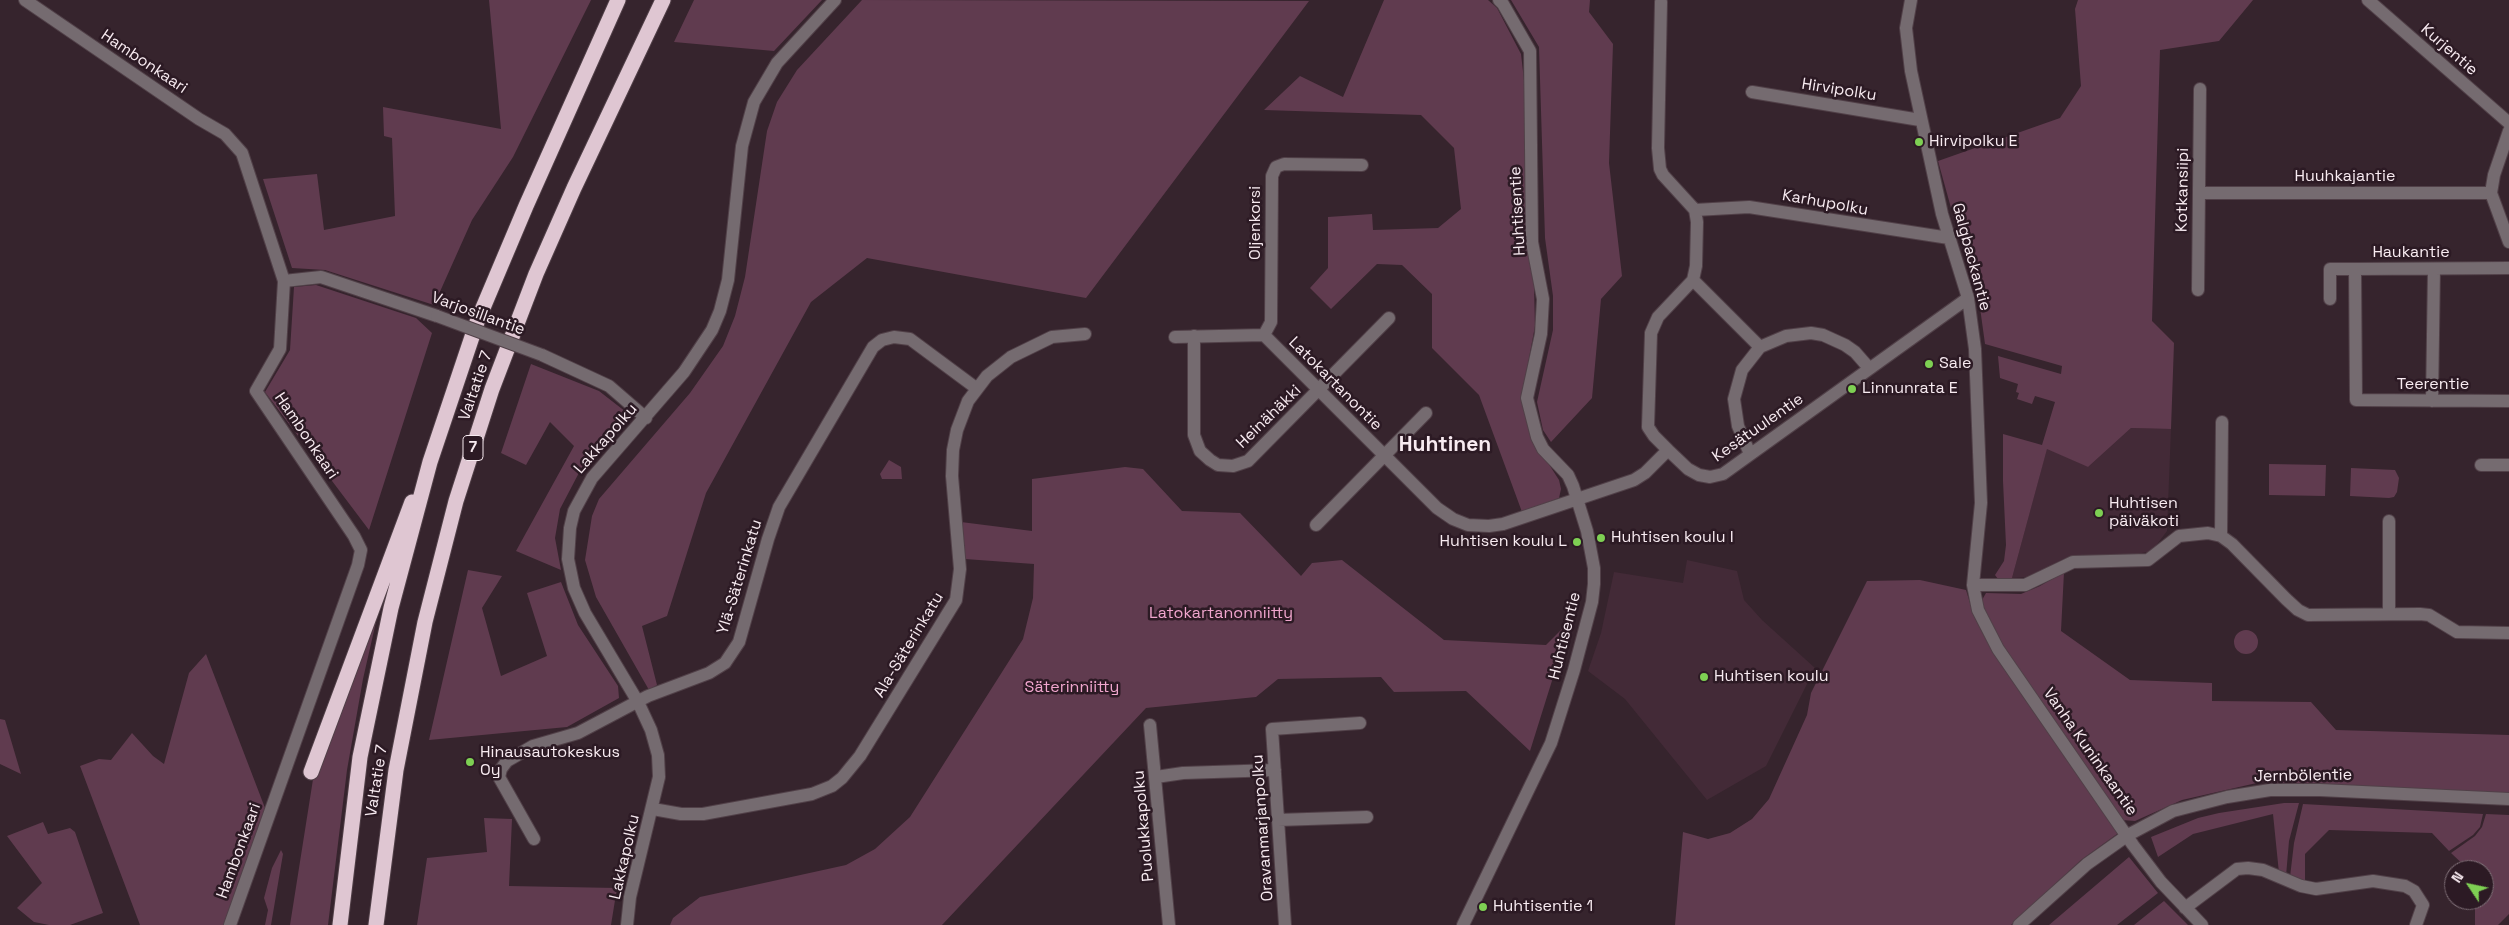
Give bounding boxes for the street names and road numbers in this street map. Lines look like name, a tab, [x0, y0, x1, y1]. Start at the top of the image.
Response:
street label: Kurjentie	[2417, 20, 2481, 80]
street label: Hambonkaari	[97, 26, 191, 98]
street label: Hirvipolku	[1800, 75, 1878, 105]
street label: Kotkansiipi	[2173, 148, 2193, 232]
street label: Huhtisentie	[1506, 166, 1530, 256]
street label: Huuhkajantie	[2294, 167, 2396, 187]
street label: Oljenkorsi	[1246, 186, 1266, 260]
street label: Karhupolku	[1781, 186, 1869, 220]
street label: Galgbackantie	[1947, 201, 1995, 313]
street label: Haukantie	[2372, 243, 2450, 263]
street label: Varjosillantie	[429, 288, 527, 340]
street label: Latokartanontie	[1284, 333, 1386, 435]
street label: Valtatie 7	[455, 349, 497, 423]
street label: Teerentie	[2397, 375, 2469, 395]
street label: Heinähäkki	[1232, 381, 1306, 453]
street label: Hambonkaari	[270, 389, 342, 483]
street label: Kesätuulentie	[1709, 390, 1807, 466]
street label: Lakkapolku	[570, 400, 642, 478]
road number: 7	[463, 436, 483, 460]
street label: Ylä-Säterinkatu	[713, 517, 767, 637]
street label: Ala-Säterinkatu	[870, 589, 948, 701]
street label: Huhtisentie	[1545, 590, 1585, 682]
street label: Vanha Kuninkaantie	[2039, 684, 2141, 820]
street label: Valtatie 7	[362, 744, 392, 818]
street label: Oravanmarjanpolku	[1248, 754, 1278, 902]
street label: Jernbölentie	[2254, 766, 2352, 786]
street label: Puolukkapolku	[1130, 769, 1158, 883]
street label: Hambonkaari	[213, 801, 265, 901]
street label: Lakkapolku	[606, 813, 644, 901]

